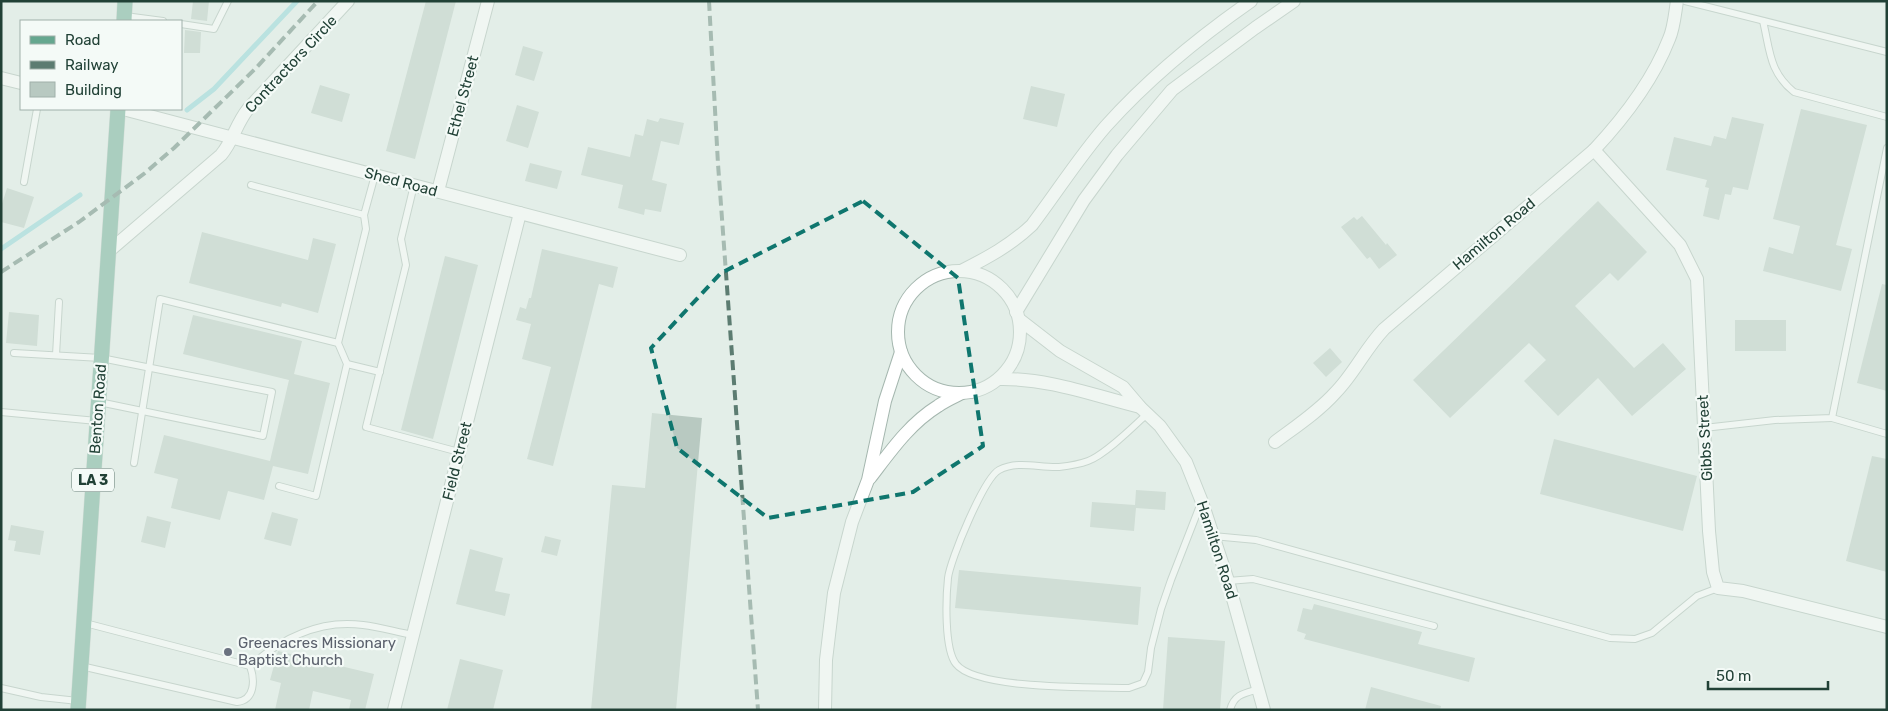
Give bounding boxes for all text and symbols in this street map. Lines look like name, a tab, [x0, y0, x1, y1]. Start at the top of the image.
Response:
street label: Contractors Circle	[241, 12, 341, 116]
legend	[20, 20, 182, 110]
text: Road	[65, 31, 101, 49]
street label: Ethel Street	[444, 53, 482, 138]
text: Railway	[65, 56, 119, 74]
text: Building	[65, 81, 122, 99]
street label: Shed Road	[362, 164, 440, 200]
street label: Hamilton Road	[1449, 194, 1539, 274]
street label: Benton Road	[86, 363, 110, 455]
street label: Gibbs Street	[1694, 394, 1716, 482]
street label: Field Street	[439, 420, 475, 502]
road number: LA 3	[72, 468, 114, 492]
street label: Hamilton Road	[1193, 499, 1241, 601]
place label: Greenacres Missionary Baptist Church	[238, 634, 396, 669]
marker: Greenacres Missionary Baptist Church	[222, 646, 234, 658]
scale bar	[1708, 658, 1828, 690]
text: 50 m	[1716, 667, 1751, 685]

